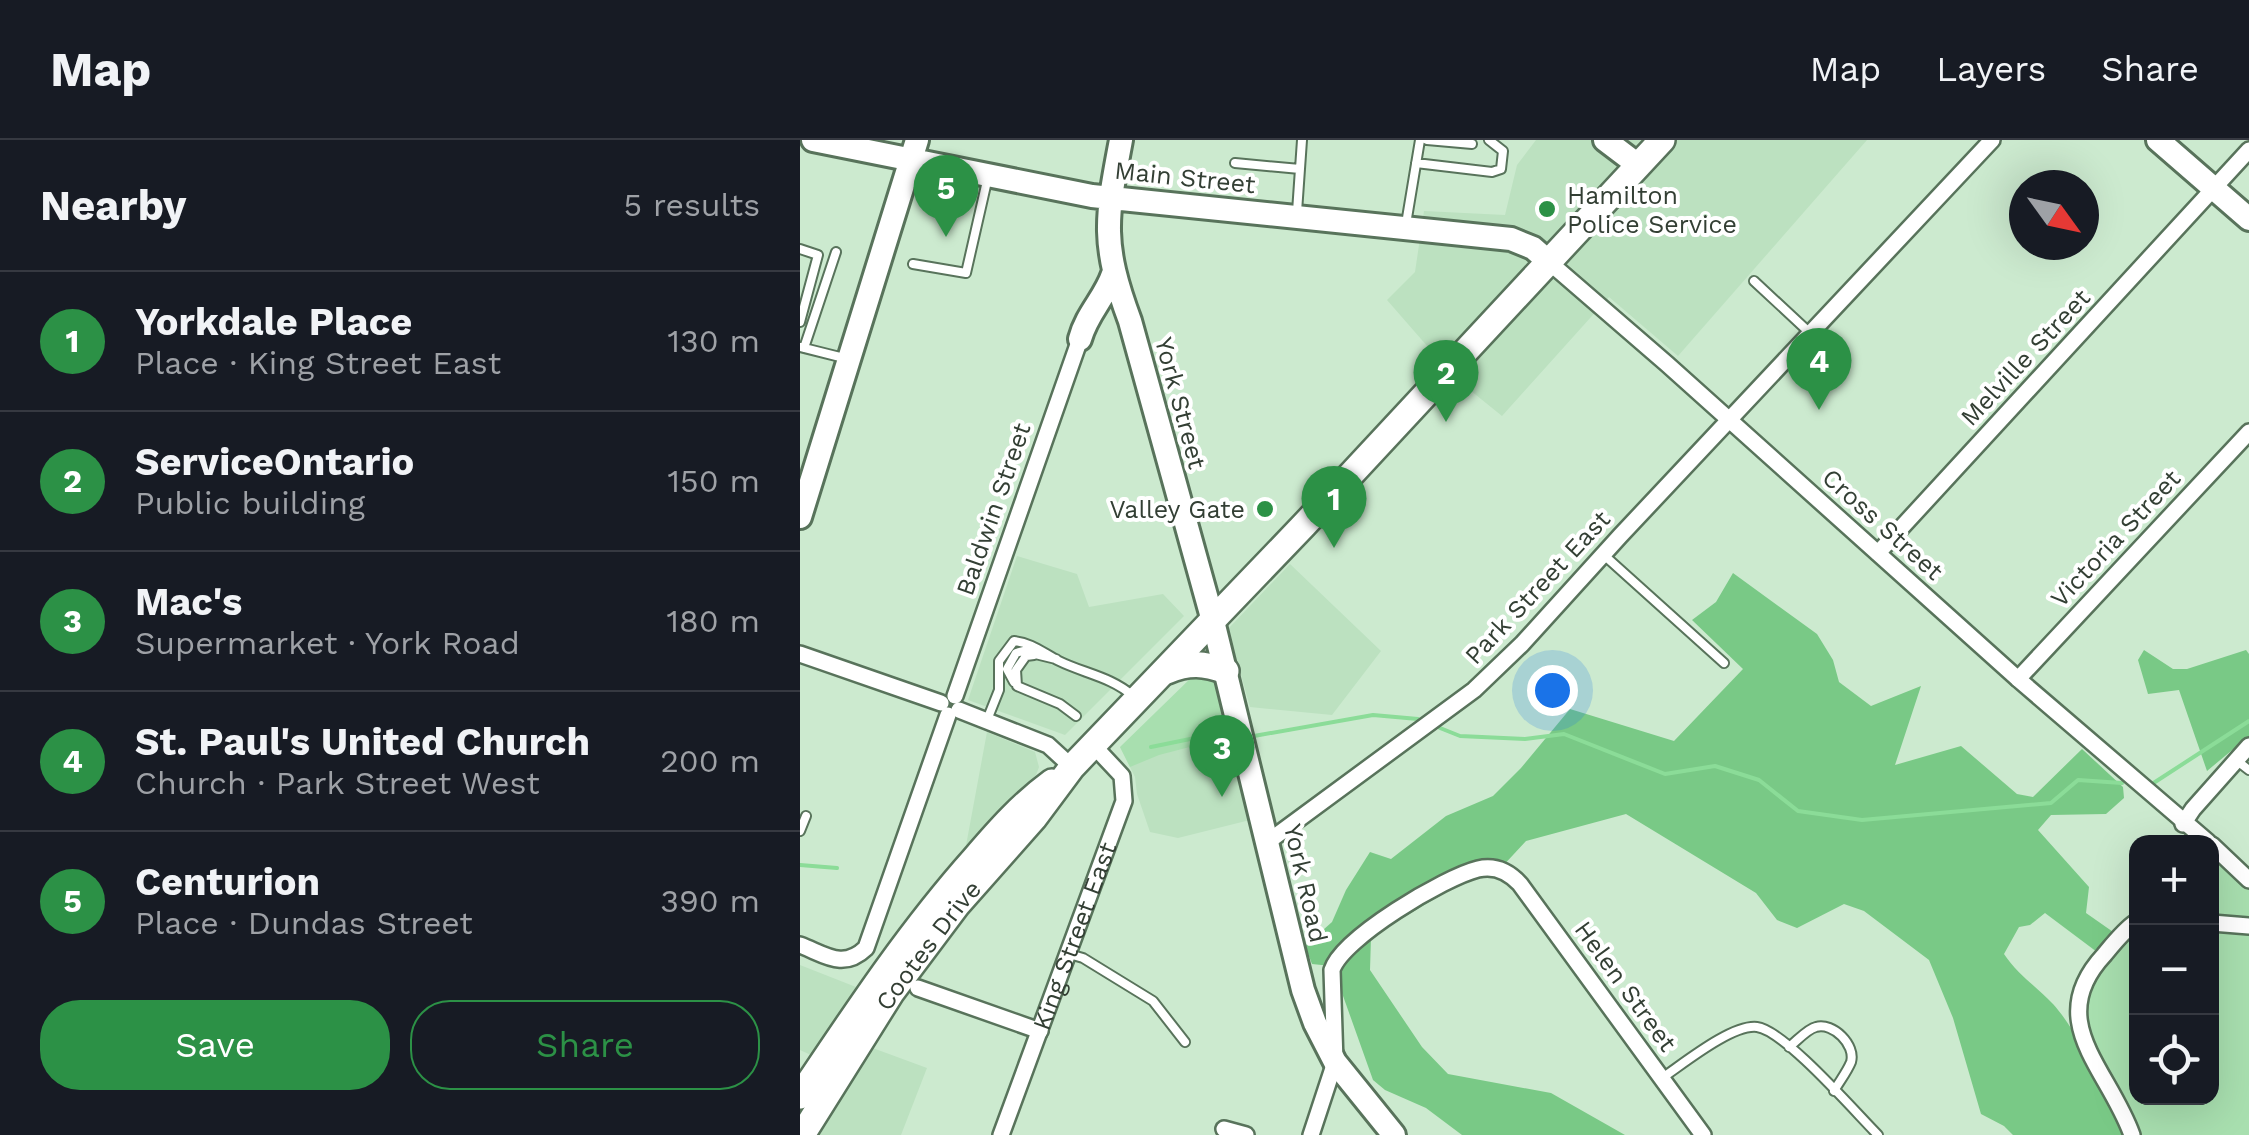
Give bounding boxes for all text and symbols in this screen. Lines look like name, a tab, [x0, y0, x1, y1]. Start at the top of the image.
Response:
text: Map	[50, 41, 151, 98]
text: Map	[1810, 48, 1881, 90]
text: Layers	[1936, 48, 2046, 90]
text: Share	[2101, 48, 2199, 90]
pin: 5	[914, 154, 978, 237]
street label: Main Street	[1113, 156, 1257, 199]
north arrow	[2009, 170, 2099, 260]
text: Nearby	[40, 181, 187, 230]
place label: Hamilton Police Service	[1567, 181, 1737, 239]
text: 5 results	[623, 186, 760, 224]
marker: Hamilton Police Service	[1536, 198, 1558, 220]
street label: Melville Street	[1955, 283, 2096, 432]
text: Yorkdale Place	[135, 300, 412, 344]
text: 1	[66, 322, 79, 360]
text: 130 m	[668, 322, 760, 360]
pin: 4	[1786, 328, 1852, 410]
street label: York Street	[1149, 334, 1212, 473]
pin: 2	[1414, 340, 1478, 422]
text: Place · King Street East	[135, 344, 501, 382]
street label: Baldwin Street	[950, 419, 1037, 599]
text: ServiceOntario	[135, 440, 414, 484]
text: 2	[63, 462, 82, 500]
text: 150 m	[668, 462, 760, 500]
street label: Cross Street	[1816, 463, 1949, 586]
street label: Victoria Street	[2045, 464, 2187, 613]
pin: 1	[1302, 466, 1366, 548]
text: Public building	[135, 484, 365, 522]
place label: Valley Gate	[1110, 495, 1245, 524]
marker: Valley Gate	[1254, 498, 1276, 520]
street label: Park Street East	[1459, 504, 1616, 670]
text: Mac's	[135, 580, 242, 624]
text: 3	[63, 602, 82, 640]
text: 180 m	[666, 602, 760, 640]
text: Supermarket · York Road	[135, 624, 520, 662]
your location	[1527, 665, 1578, 716]
pin: 3	[1190, 714, 1254, 797]
text: St. Paul's United Church	[135, 720, 590, 764]
text: 4	[62, 742, 83, 780]
text: 200 m	[660, 742, 760, 780]
text: Church · Park Street West	[135, 764, 540, 802]
street label: York Road	[1278, 821, 1333, 945]
map controls	[2129, 835, 2219, 1105]
button: +	[2129, 835, 2219, 925]
street label: King Street East	[1027, 838, 1123, 1034]
text: Centurion	[135, 860, 320, 904]
street label: Cootes Drive	[870, 875, 987, 1016]
text: 5	[63, 882, 82, 920]
text: 390 m	[660, 882, 760, 920]
text: Place · Dundas Street	[135, 904, 473, 942]
street label: Helen Street	[1569, 916, 1683, 1057]
button: −	[2129, 925, 2219, 1015]
button: Save	[40, 1000, 390, 1090]
button: Share	[410, 1000, 760, 1090]
button: locate	[2129, 1015, 2219, 1105]

